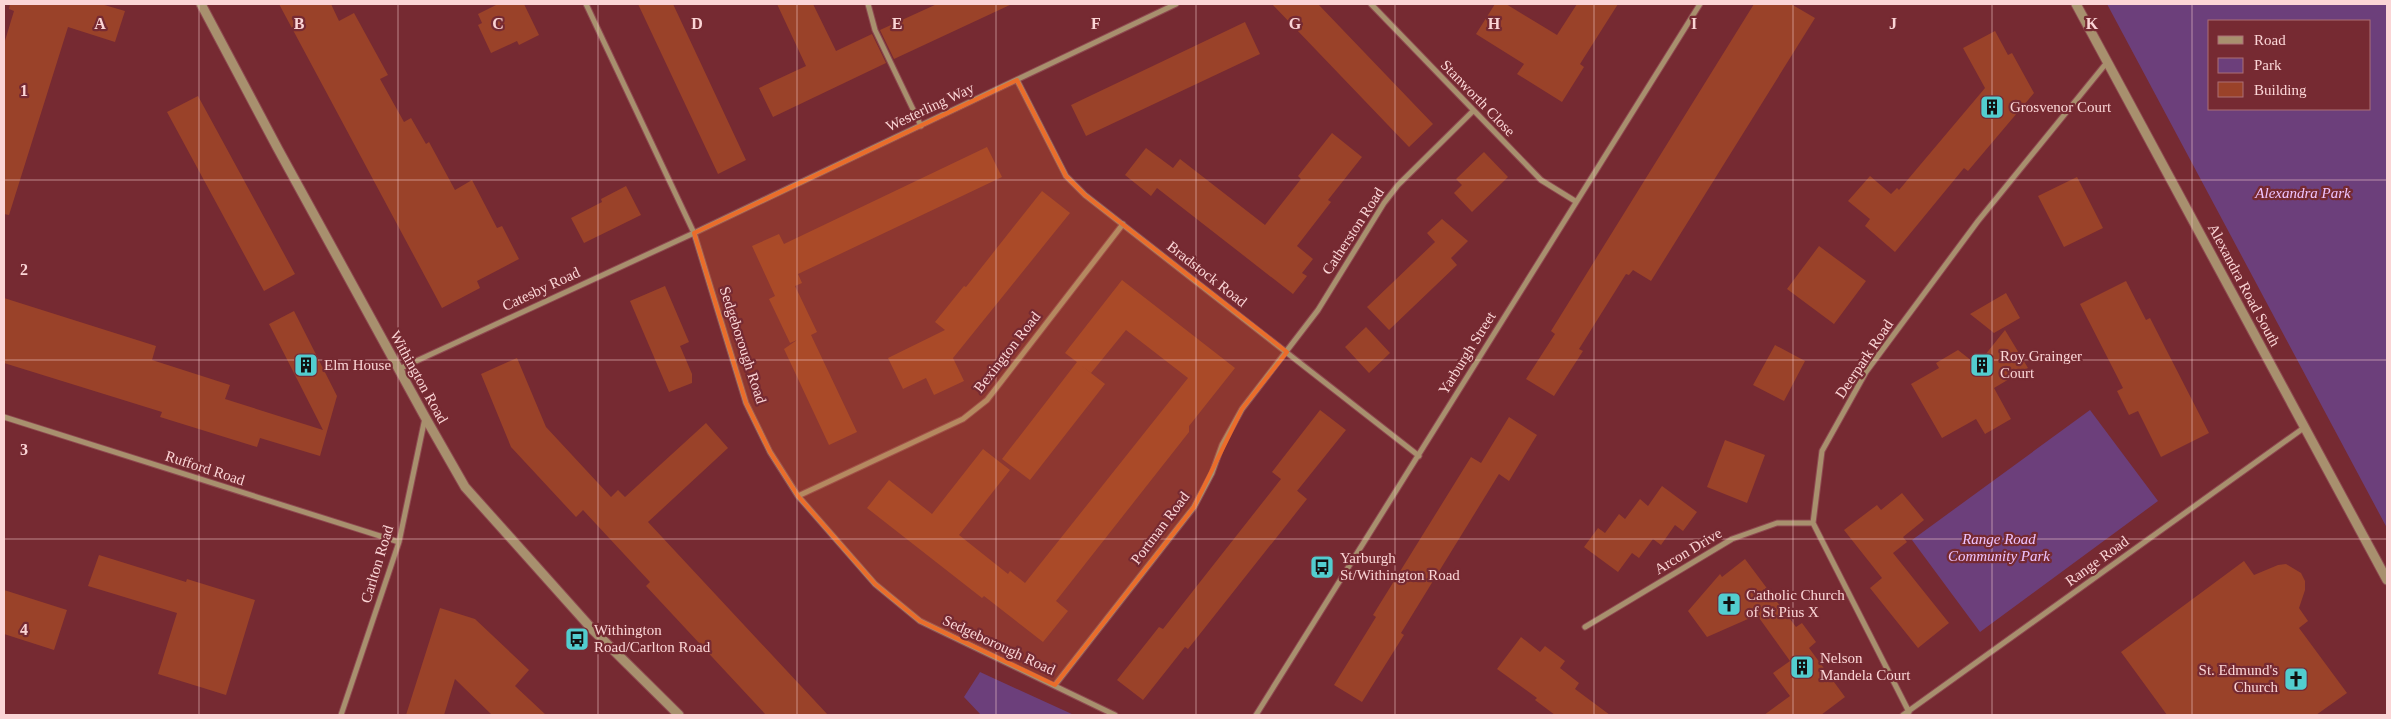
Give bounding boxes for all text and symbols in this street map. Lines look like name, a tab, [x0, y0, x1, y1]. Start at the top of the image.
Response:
text: A	[94, 15, 106, 32]
text: B	[294, 15, 305, 32]
text: C	[492, 15, 504, 32]
text: D	[691, 15, 703, 32]
text: E	[892, 15, 902, 32]
text: F	[1091, 15, 1101, 32]
text: G	[1289, 15, 1302, 32]
text: H	[1488, 15, 1501, 32]
text: I	[1691, 15, 1697, 32]
text: J	[1889, 15, 1897, 32]
text: K	[2086, 15, 2099, 32]
legend	[2208, 20, 2371, 110]
text: Road	[2254, 32, 2286, 48]
street label: Stanworth Close	[1438, 57, 1519, 140]
text: Park	[2254, 57, 2282, 73]
street label: Westerling Way	[883, 79, 977, 134]
text: 1	[20, 82, 28, 99]
text: Building	[2254, 82, 2307, 98]
building icon: Grosvenor Court	[1979, 94, 2005, 120]
place label: Grosvenor Court	[2010, 99, 2112, 115]
street label: Catherston Road	[1319, 184, 1387, 277]
park label: Alexandra Park	[2254, 185, 2351, 201]
street label: Alexandra Road South	[2205, 221, 2283, 350]
street label: Bradstock Road	[1164, 238, 1250, 310]
text: 2	[20, 261, 28, 278]
street label: Catesby Road	[500, 264, 583, 314]
street label: Sedgeborough Road	[717, 284, 770, 406]
street label: Bexington Road	[971, 308, 1044, 396]
street label: Yarburgh Street	[1435, 308, 1499, 397]
street label: Deerpark Road	[1832, 316, 1896, 401]
street label: Withington Road	[387, 328, 451, 426]
place label: Roy Grainger Court	[2000, 348, 2082, 381]
building icon: Elm House	[293, 352, 319, 378]
building icon: Roy Grainger Court	[1969, 352, 1995, 378]
place label: Elm House	[324, 357, 391, 373]
text: 3	[20, 441, 28, 458]
street label: Rufford Road	[163, 448, 247, 489]
street label: Portman Road	[1128, 488, 1193, 567]
street label: Carlton Road	[358, 523, 397, 605]
street label: Arcon Drive	[1652, 525, 1725, 577]
park label: Range Road Community Park	[1948, 531, 2050, 564]
street label: Range Road	[2062, 533, 2132, 589]
place label: Yarburgh St/Withington Road	[1340, 550, 1460, 583]
bus stop icon: Yarburgh St/Withington Road	[1309, 554, 1335, 580]
place label: Catholic Church of St Pius X	[1746, 587, 1845, 620]
church icon: Catholic Church of St Pius X	[1716, 591, 1742, 617]
street label: Sedgeborough Road	[940, 612, 1058, 678]
text: 4	[20, 621, 28, 638]
place label: Withington Road/Carlton Road	[594, 622, 711, 655]
bus stop icon: Withington Road/Carlton Road	[564, 626, 590, 652]
place label: Nelson Mandela Court	[1820, 650, 1911, 683]
building icon: Nelson Mandela Court	[1789, 654, 1815, 680]
place label: St. Edmund's Church	[2199, 662, 2278, 695]
church icon: St. Edmund's Church	[2283, 666, 2309, 692]

